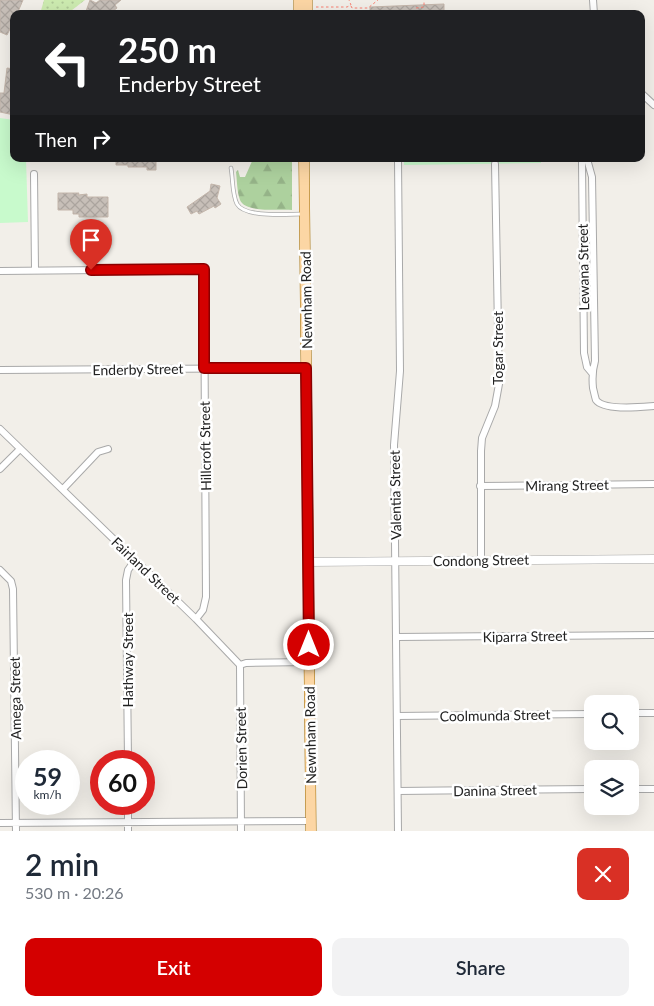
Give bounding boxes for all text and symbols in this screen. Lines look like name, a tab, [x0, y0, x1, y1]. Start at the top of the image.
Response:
text: 250 m	[118, 28, 217, 70]
icon: left	[35, 30, 100, 95]
text: Enderby Street	[118, 70, 261, 97]
icon: right	[87, 125, 115, 153]
text: Then	[35, 128, 77, 151]
pin	[70, 219, 112, 270]
street label: Lewana Street	[574, 223, 592, 311]
icon: arrive	[77, 226, 105, 254]
street label: Newnham Road	[297, 251, 315, 349]
street label: Togar Street	[489, 311, 506, 385]
street label: Enderby Street	[92, 360, 184, 378]
street label: Hillcroft Street	[196, 401, 214, 491]
street label: Valentia Street	[386, 450, 404, 540]
street label: Mirang Street	[525, 476, 609, 494]
street label: Fairland Street	[108, 533, 184, 607]
street label: Condong Street	[433, 551, 529, 569]
street label: Hathway Street	[119, 612, 136, 708]
position arrow	[282, 618, 334, 670]
street label: Kiparra Street	[482, 627, 568, 645]
street label: Amega Street	[6, 656, 24, 740]
street label: Newnham Road	[301, 686, 319, 784]
map controls	[584, 695, 639, 815]
button: search	[584, 695, 639, 750]
street label: Coolmunda Street	[439, 706, 551, 724]
street label: Dorien Street	[232, 707, 250, 789]
speed limit sign: 60	[90, 750, 155, 815]
button: layers	[584, 760, 639, 815]
text: 59	[33, 761, 62, 791]
street label: Danina Street	[453, 781, 537, 799]
text: km/h	[33, 787, 62, 802]
text: 2 min	[25, 846, 99, 882]
button: close	[577, 848, 629, 900]
text: 530 m · 20:26	[25, 883, 124, 902]
button: Exit	[25, 938, 322, 996]
button: Share	[332, 938, 629, 996]

